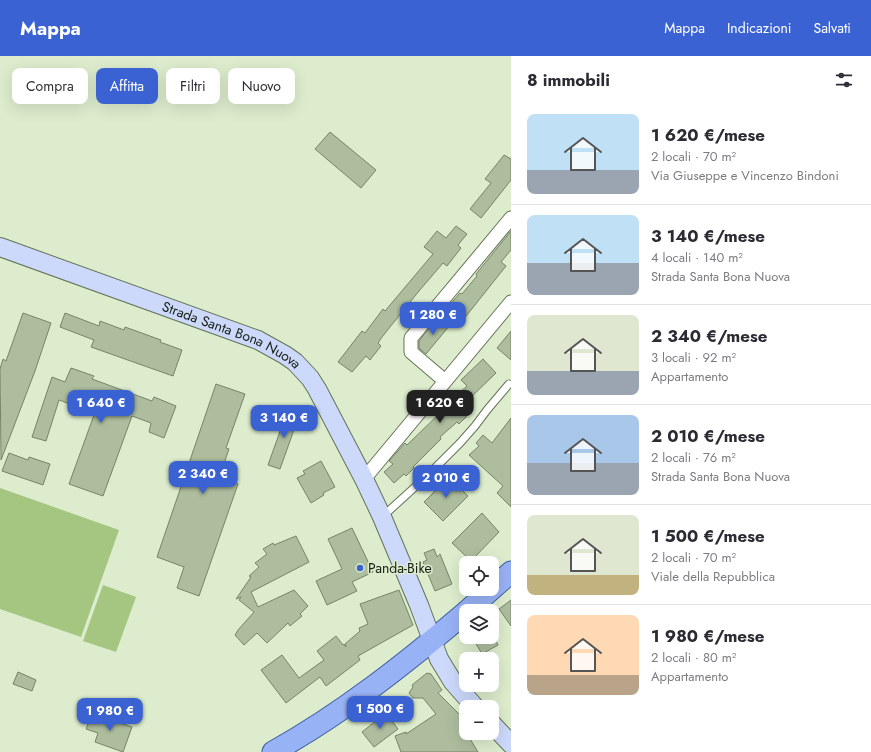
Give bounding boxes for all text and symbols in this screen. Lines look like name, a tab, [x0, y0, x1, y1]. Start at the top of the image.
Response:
text: Mappa	[20, 15, 81, 42]
text: Mappa	[664, 18, 705, 38]
text: Indicazioni	[727, 18, 791, 38]
text: Salvati	[813, 18, 851, 38]
chip: Compra	[12, 68, 88, 104]
chip: Affitta	[96, 68, 158, 104]
chip: Filtri	[166, 68, 220, 104]
chip: Nuovo	[228, 68, 295, 104]
text: 8 immobili	[527, 68, 610, 92]
icon: filters	[833, 69, 855, 91]
text: 1 620 €/mese	[651, 123, 765, 147]
icon: home	[559, 130, 607, 178]
text: 2 locali · 70 m²	[651, 147, 736, 166]
text: Via Giuseppe e Vincenzo Bindoni	[651, 166, 839, 185]
text: 3 140 €/mese	[651, 224, 765, 248]
icon: home	[559, 231, 607, 279]
text: 4 locali · 140 m²	[651, 248, 743, 267]
text: Strada Santa Bona Nuova	[651, 267, 790, 286]
street label: Strada Santa Bona Nuova	[159, 296, 306, 373]
pin: 1 280 €	[396, 302, 470, 336]
text: 1 280 €	[409, 305, 457, 324]
text: 2 340 €/mese	[651, 324, 767, 348]
icon: home	[559, 331, 607, 379]
text: 3 locali · 92 m²	[651, 348, 736, 367]
text: Appartamento	[651, 367, 728, 386]
pin: 1 640 €	[64, 390, 138, 424]
pin: 1 620 €	[403, 390, 477, 424]
text: 1 640 €	[76, 393, 126, 412]
text: 1 620 €	[416, 393, 464, 412]
pin: 3 140 €	[247, 405, 321, 439]
text: 3 140 €	[260, 408, 308, 427]
text: 2 010 €/mese	[651, 424, 765, 448]
icon: home	[559, 431, 607, 479]
text: 2 locali · 76 m²	[651, 448, 736, 467]
pin: 2 340 €	[166, 461, 240, 495]
text: 2 340 €	[178, 464, 228, 483]
pin: 2 010 €	[409, 465, 483, 499]
text: Strada Santa Bona Nuova	[651, 467, 790, 486]
text: 2 010 €	[422, 468, 470, 487]
text: 1 500 €/mese	[651, 524, 765, 548]
icon: home	[559, 531, 607, 579]
text: 2 locali · 70 m²	[651, 548, 736, 567]
map controls	[459, 556, 499, 740]
button: locate	[459, 556, 499, 596]
place label: Panda-Bike	[368, 558, 432, 578]
marker: Panda-Bike	[355, 563, 365, 573]
text: Viale della Repubblica	[651, 567, 775, 586]
button: layers	[459, 604, 499, 644]
text: 1 980 €/mese	[651, 624, 765, 648]
icon: home	[559, 631, 607, 679]
text: 2 locali · 80 m²	[651, 648, 736, 667]
button: +	[459, 652, 499, 692]
text: Appartamento	[651, 667, 728, 686]
pin: 1 500 €	[343, 696, 417, 730]
pin: 1 980 €	[73, 698, 147, 732]
text: 1 500 €	[356, 699, 404, 718]
button: −	[459, 700, 499, 740]
text: 1 980 €	[86, 701, 134, 720]

